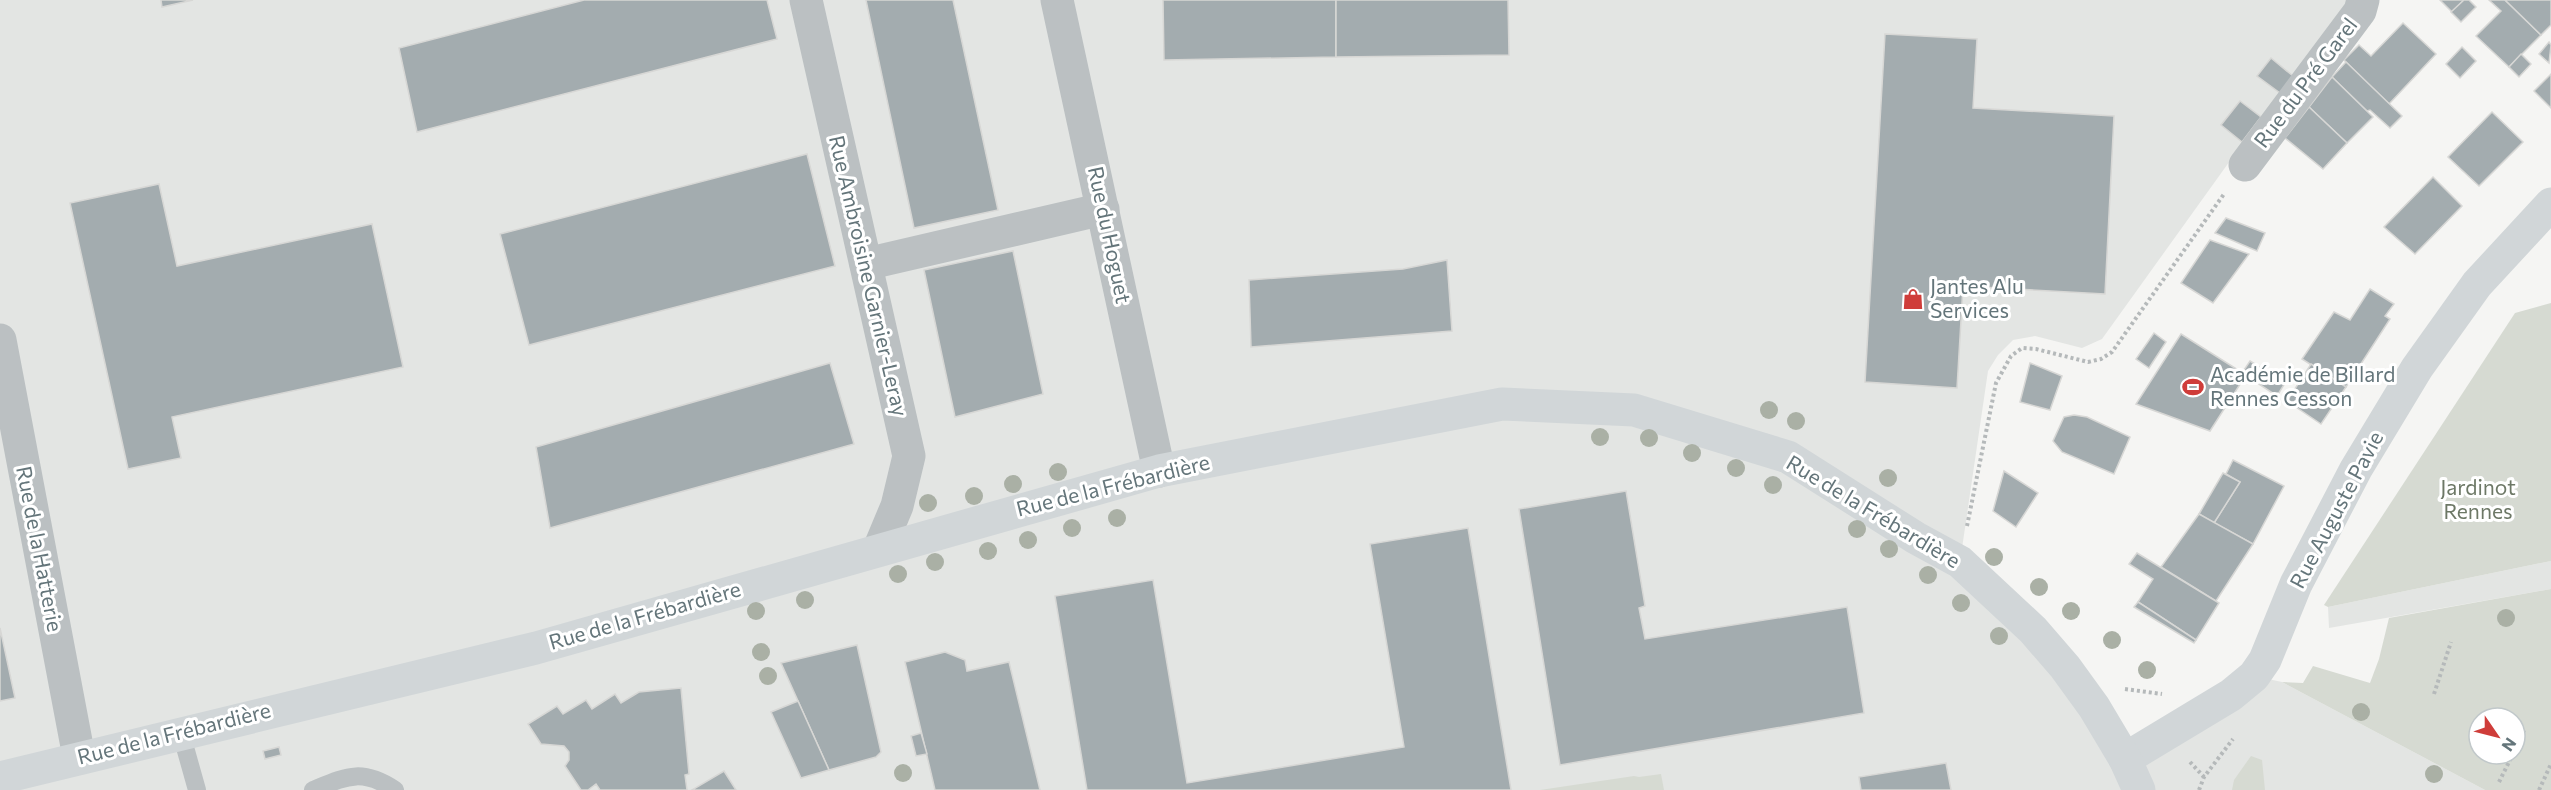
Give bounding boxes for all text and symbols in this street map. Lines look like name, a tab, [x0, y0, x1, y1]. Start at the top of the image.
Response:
street label: Rue du Pré Garel	[2248, 12, 2362, 152]
street label: Rue Ambroisine Garnier-Leray	[825, 133, 914, 419]
street label: Rue du Hoguet	[1084, 164, 1137, 306]
place label: Jantes Alu Services	[1930, 273, 2024, 322]
shop icon: Jantes Alu Services	[1901, 287, 1925, 311]
place label: Académie de Billard Rennes Cesson	[2210, 361, 2395, 410]
sports icon: Académie de Billard Rennes Cesson	[2181, 375, 2205, 399]
street label: Rue Auguste Pavie	[2284, 427, 2388, 592]
street label: Rue de la Frébardière	[1013, 448, 1212, 521]
street label: Rue de la Frébardière	[1782, 449, 1965, 573]
street label: Rue de la Hatterie	[12, 464, 69, 634]
park label: Jardinot Rennes	[2440, 474, 2516, 523]
street label: Rue de la Frébardière	[546, 575, 743, 654]
street label: Rue de la Frébardière	[74, 696, 273, 769]
north arrow	[2467, 706, 2527, 766]
text: N	[2498, 735, 2521, 755]

